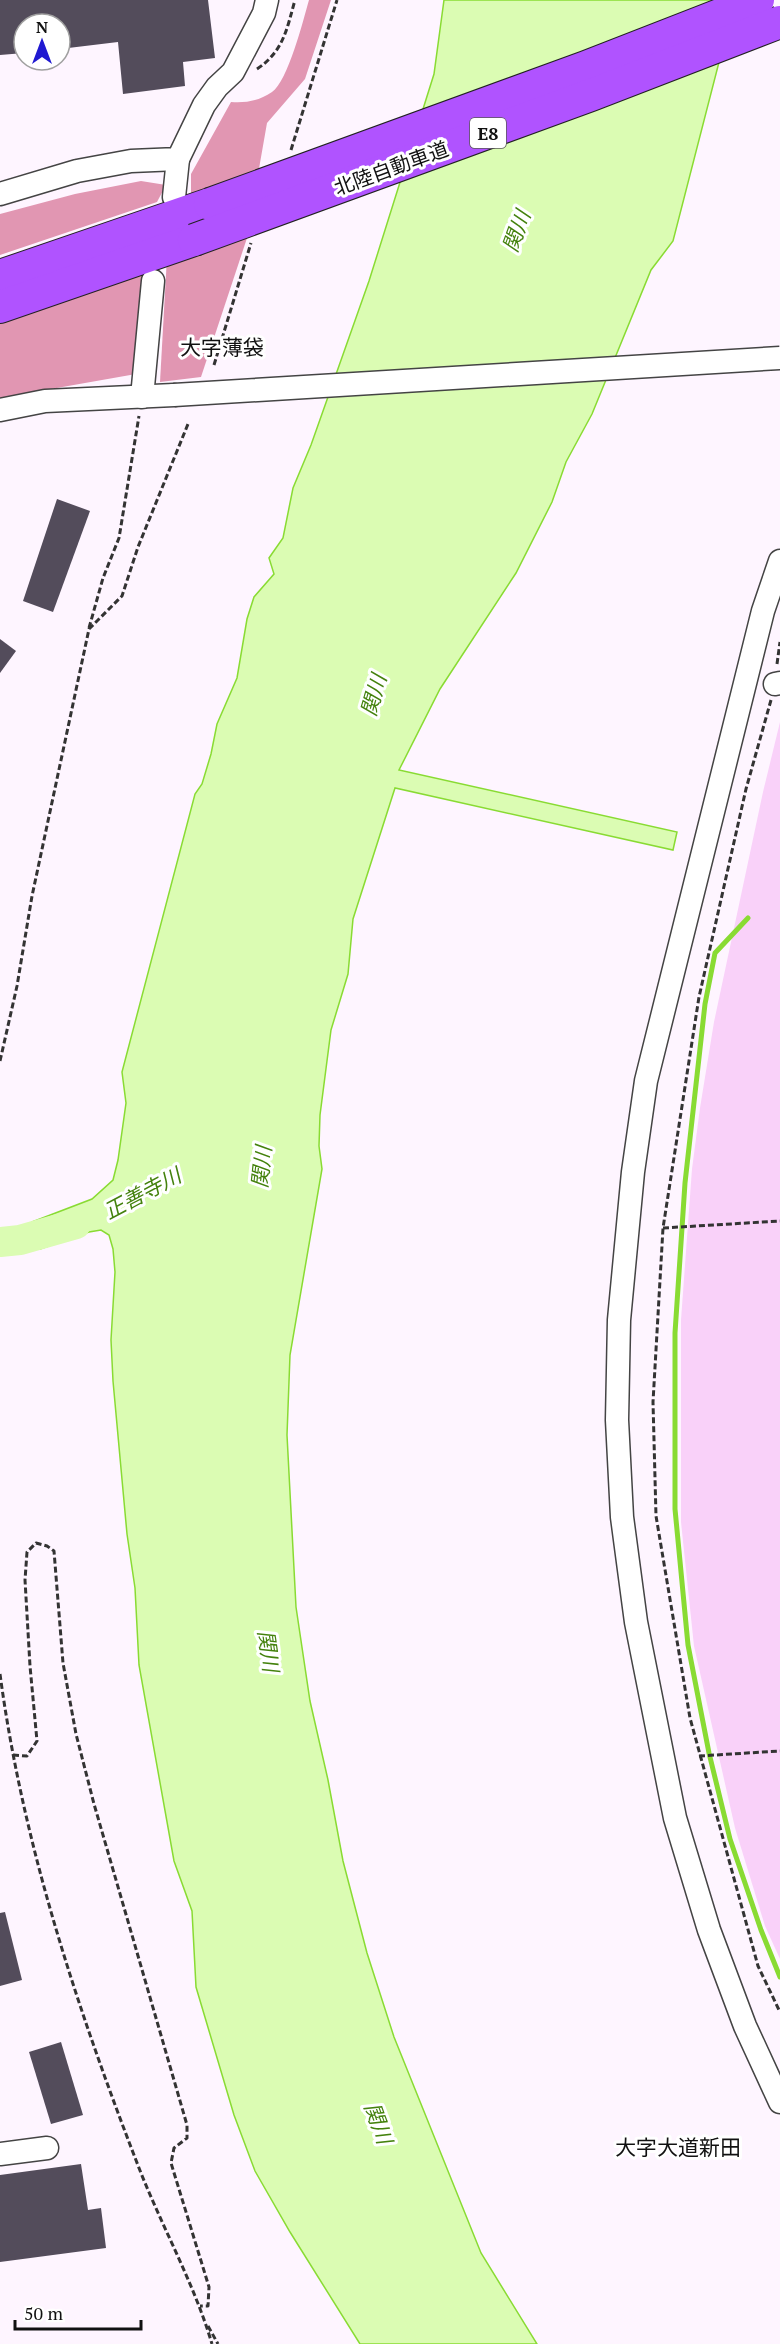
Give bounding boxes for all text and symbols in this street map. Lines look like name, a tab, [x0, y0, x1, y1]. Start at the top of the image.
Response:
north arrow	[12, 12, 72, 72]
text: N	[36, 16, 48, 38]
road number: E8	[470, 118, 506, 148]
street label: 北陸自動車道	[330, 135, 452, 201]
water label: 関川	[496, 205, 537, 256]
district label: 大字薄袋	[180, 333, 264, 361]
water label: 関川	[354, 669, 393, 719]
water label: 関川	[245, 1143, 277, 1189]
water label: 正善寺川	[98, 1160, 187, 1225]
water label: 関川	[252, 1628, 286, 1676]
water label: 関川	[359, 2098, 400, 2149]
district label: 大字大道新田	[615, 2133, 741, 2161]
scale bar	[15, 2293, 141, 2331]
text: 50 m	[24, 2301, 64, 2325]

